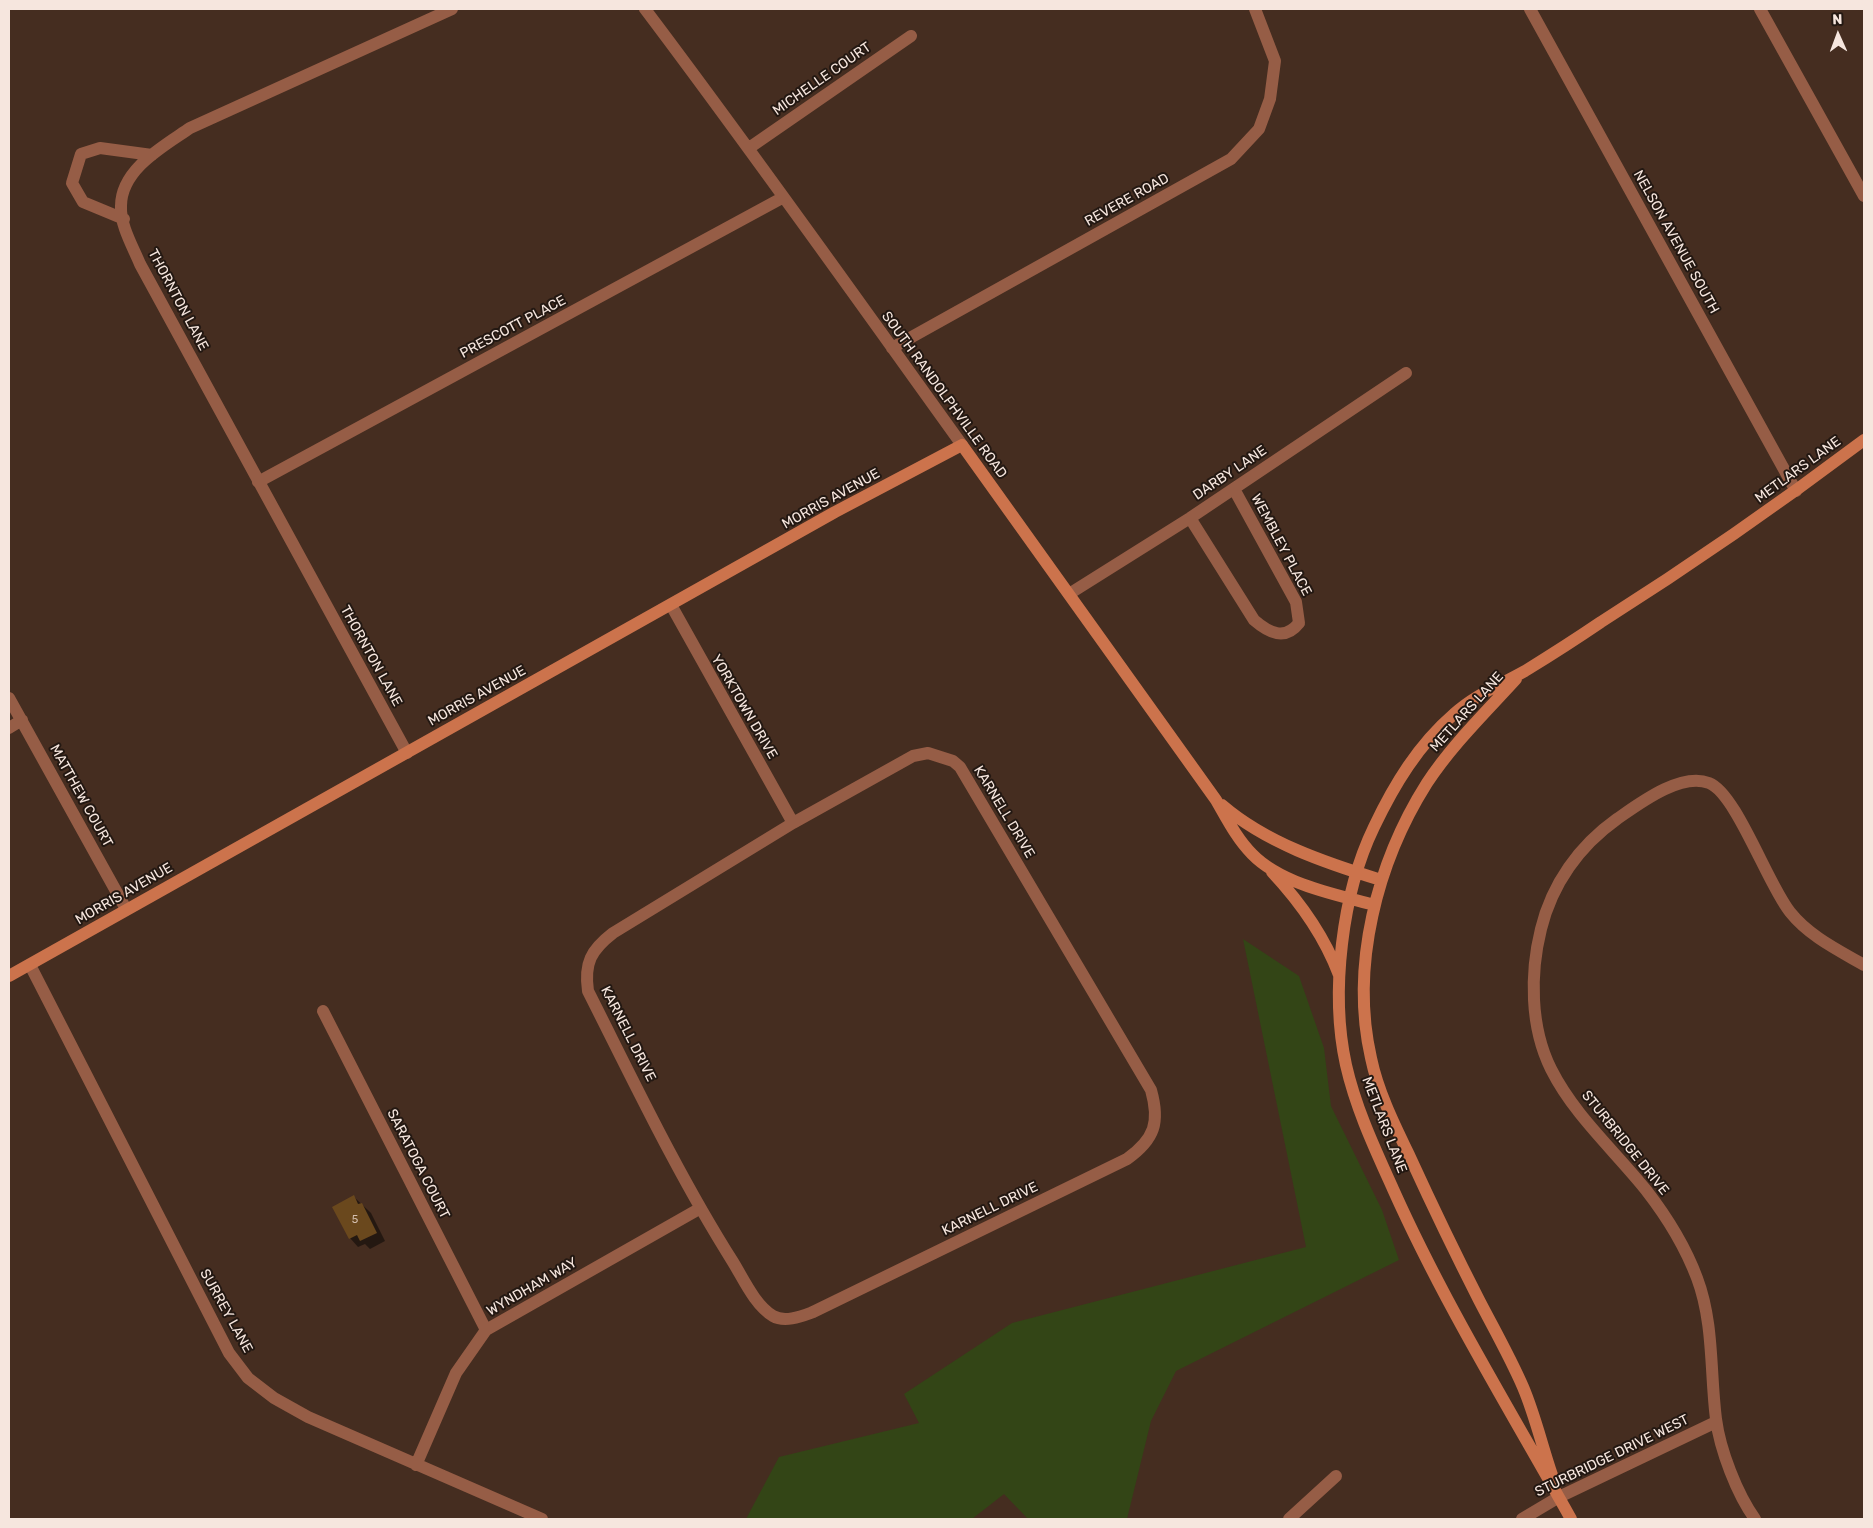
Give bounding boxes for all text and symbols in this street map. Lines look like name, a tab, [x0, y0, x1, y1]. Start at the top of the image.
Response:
north arrow	[1813, 10, 1863, 60]
text: N	[1832, 11, 1843, 28]
street label: MICHELLE COURT	[770, 39, 874, 119]
street label: NELSON AVENUE SOUTH	[1630, 167, 1722, 317]
street label: REVERE ROAD	[1082, 170, 1172, 230]
street label: THORNTON LANE	[144, 246, 212, 354]
street label: PRESCOTT PLACE	[457, 292, 569, 362]
street label: SOUTH RANDOLPHVILLE ROAD	[878, 308, 1010, 482]
street label: METLARS LANE	[1752, 433, 1844, 507]
street label: DARBY LANE	[1190, 442, 1270, 504]
street label: MORRIS AVENUE	[779, 465, 883, 533]
street label: WEMBLEY PLACE	[1247, 491, 1315, 599]
street label: THORNTON LANE	[336, 603, 406, 709]
street label: YORKTOWN DRIVE	[707, 652, 781, 762]
street label: MORRIS AVENUE	[425, 662, 529, 730]
street label: METLARS LANE	[1427, 669, 1507, 755]
street label: MATTHEW COURT	[46, 742, 116, 850]
street label: KARNELL DRIVE	[970, 763, 1038, 861]
street label: MORRIS AVENUE	[72, 859, 176, 929]
street label: KARNELL DRIVE	[597, 984, 659, 1084]
street label: METLARS LANE	[1358, 1074, 1410, 1176]
street label: STURBRIDGE DRIVE	[1578, 1087, 1672, 1199]
street label: SARATOGA COURT	[383, 1106, 453, 1222]
street label: KARNELL DRIVE	[939, 1179, 1041, 1239]
house number: 5	[352, 1213, 358, 1227]
street label: WYNDHAM WAY	[484, 1254, 580, 1320]
street label: SURREY LANE	[196, 1266, 256, 1356]
street label: STURBRIDGE DRIVE WEST	[1532, 1411, 1692, 1501]

